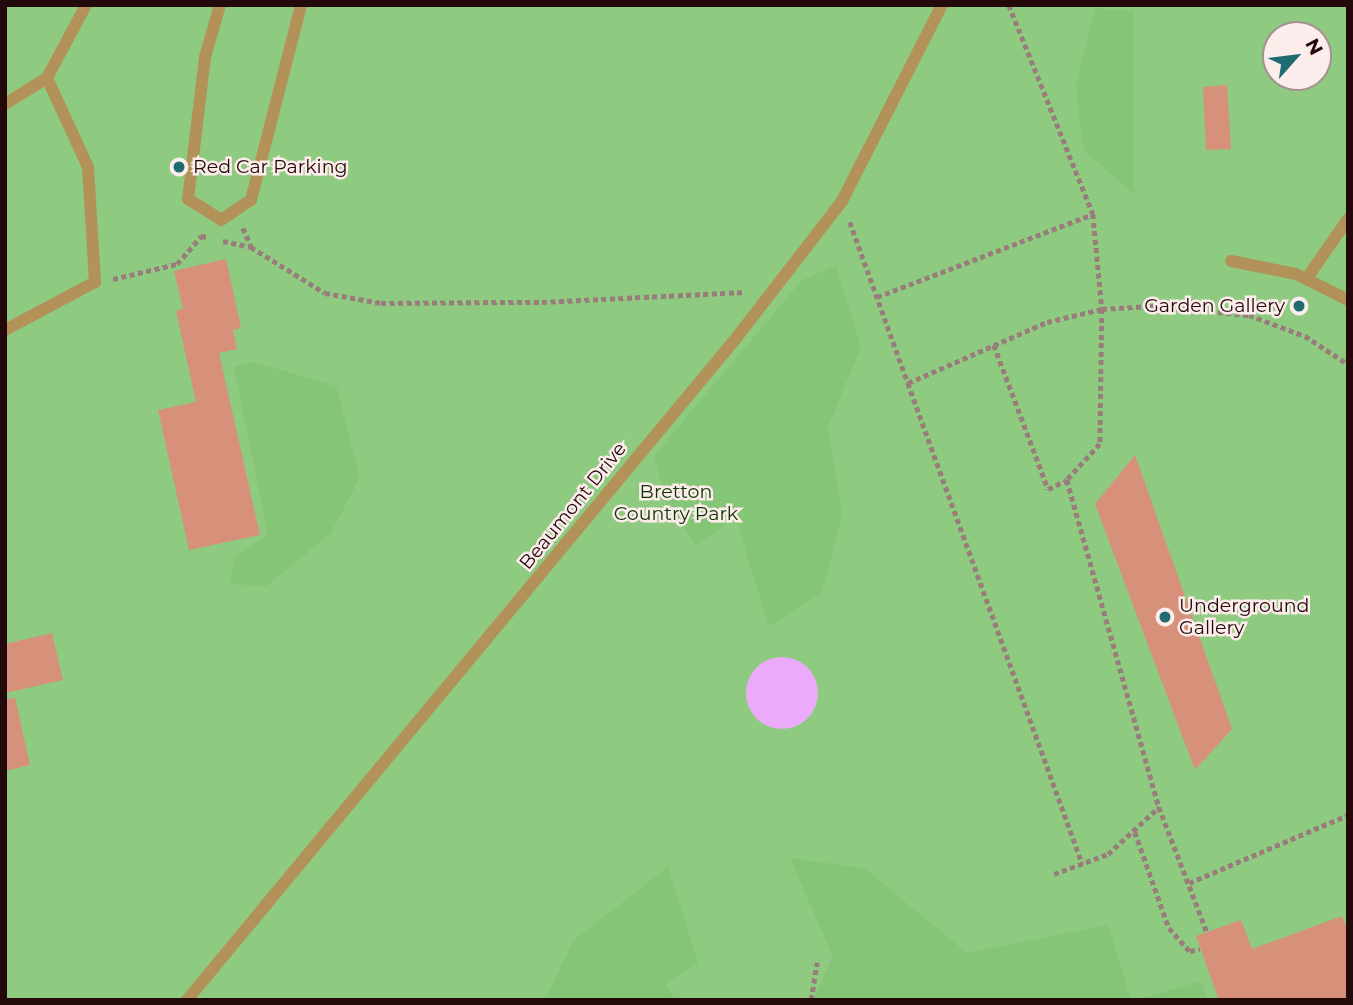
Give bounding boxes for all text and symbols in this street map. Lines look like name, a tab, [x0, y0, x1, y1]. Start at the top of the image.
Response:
north arrow	[1262, 21, 1332, 91]
text: N	[1300, 35, 1328, 59]
place label: Red Car Parking	[193, 156, 348, 178]
marker: Red Car Parking	[171, 159, 187, 175]
place label: Garden Gallery	[1144, 295, 1285, 317]
marker: Garden Gallery	[1291, 298, 1307, 314]
street label: Beaumont Drive	[515, 438, 631, 574]
park label: Bretton Country Park	[614, 481, 738, 525]
place label: Underground Gallery	[1179, 595, 1309, 639]
marker: Underground Gallery	[1157, 609, 1173, 625]

